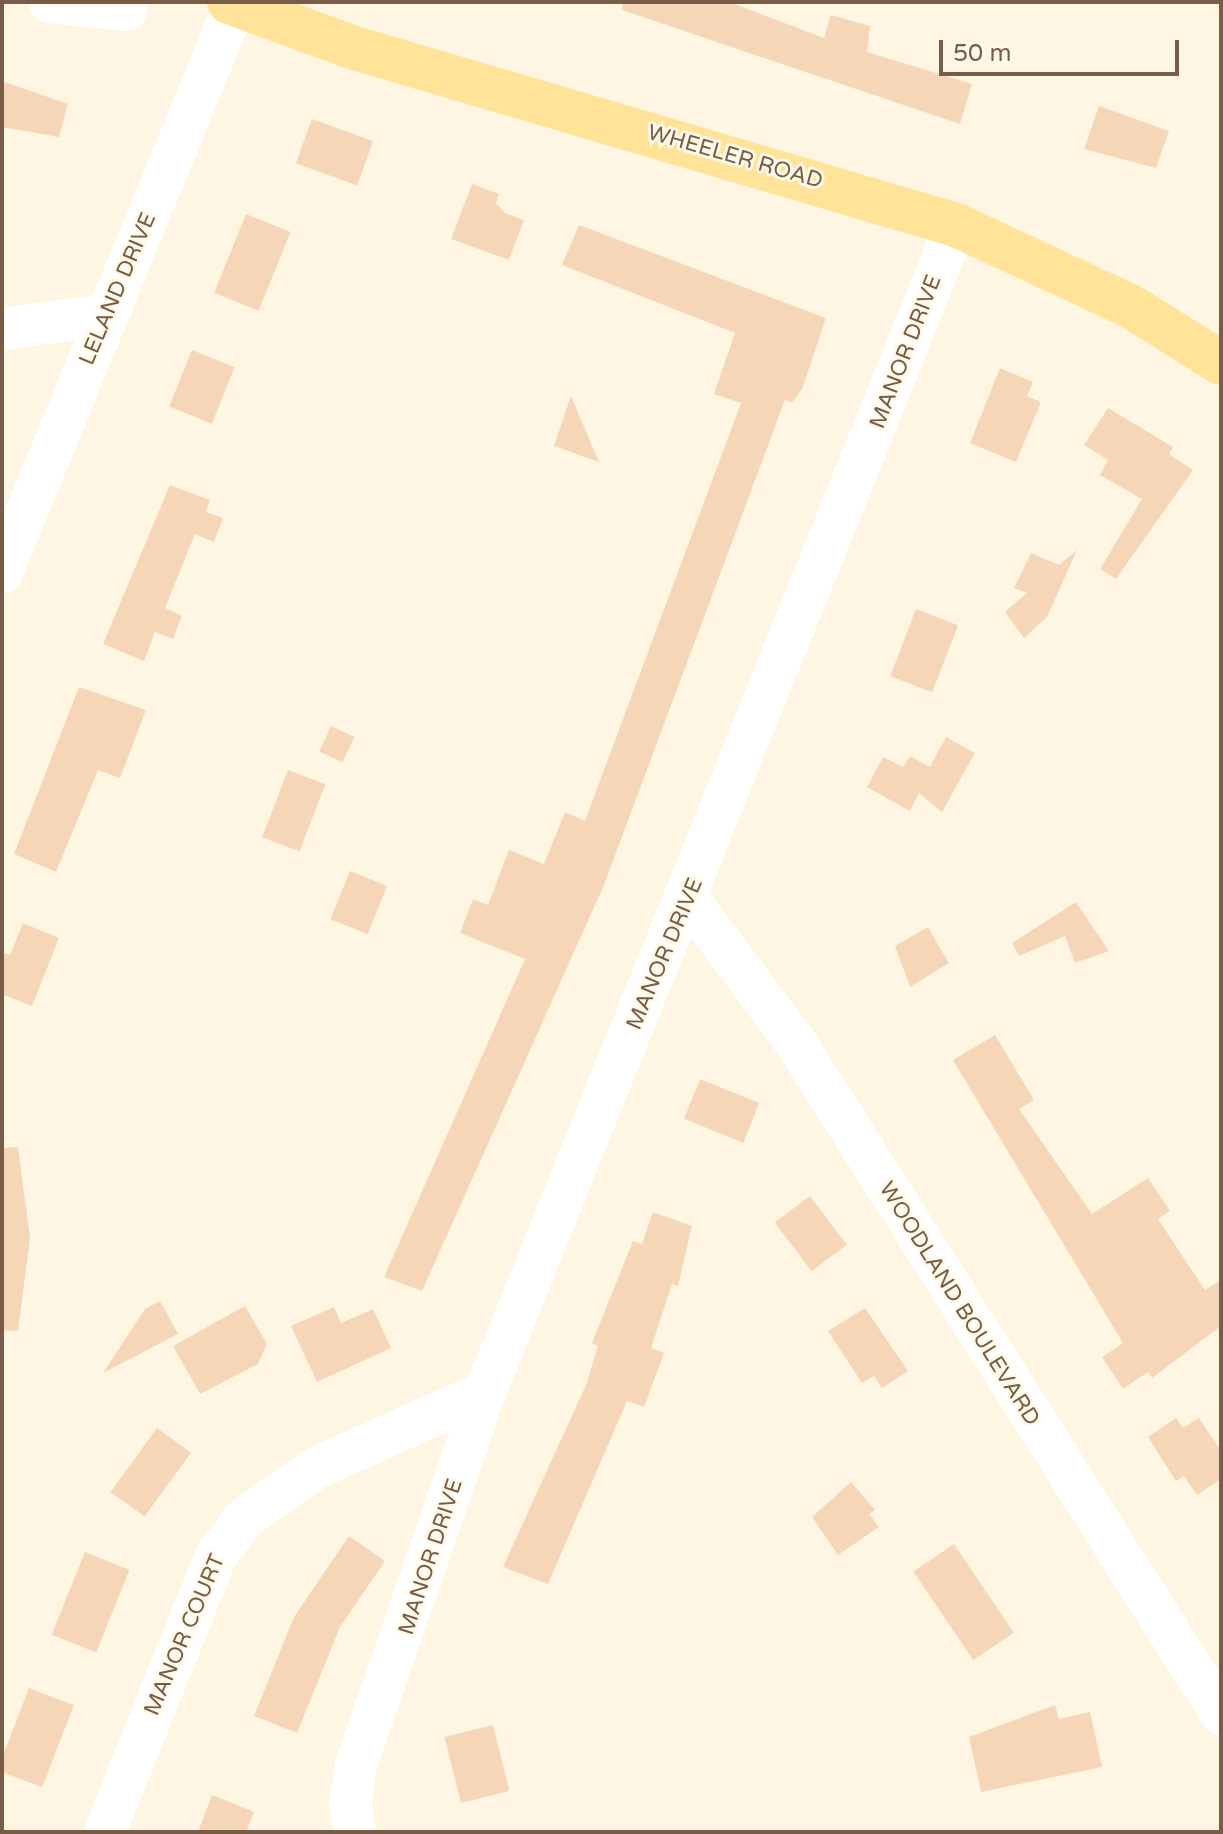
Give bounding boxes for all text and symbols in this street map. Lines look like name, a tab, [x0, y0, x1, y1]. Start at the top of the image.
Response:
scale bar	[943, 24, 1183, 74]
text: 50 m	[953, 39, 1011, 68]
street label: WHEELER ROAD	[644, 119, 826, 195]
street label: LELAND DRIVE	[74, 209, 162, 369]
street label: MANOR DRIVE	[865, 271, 947, 433]
street label: MANOR DRIVE	[621, 874, 709, 1034]
street label: WOODLAND BOULEVARD	[873, 1177, 1045, 1431]
street label: MANOR DRIVE	[393, 1476, 469, 1638]
street label: MANOR COURT	[139, 1550, 231, 1720]

